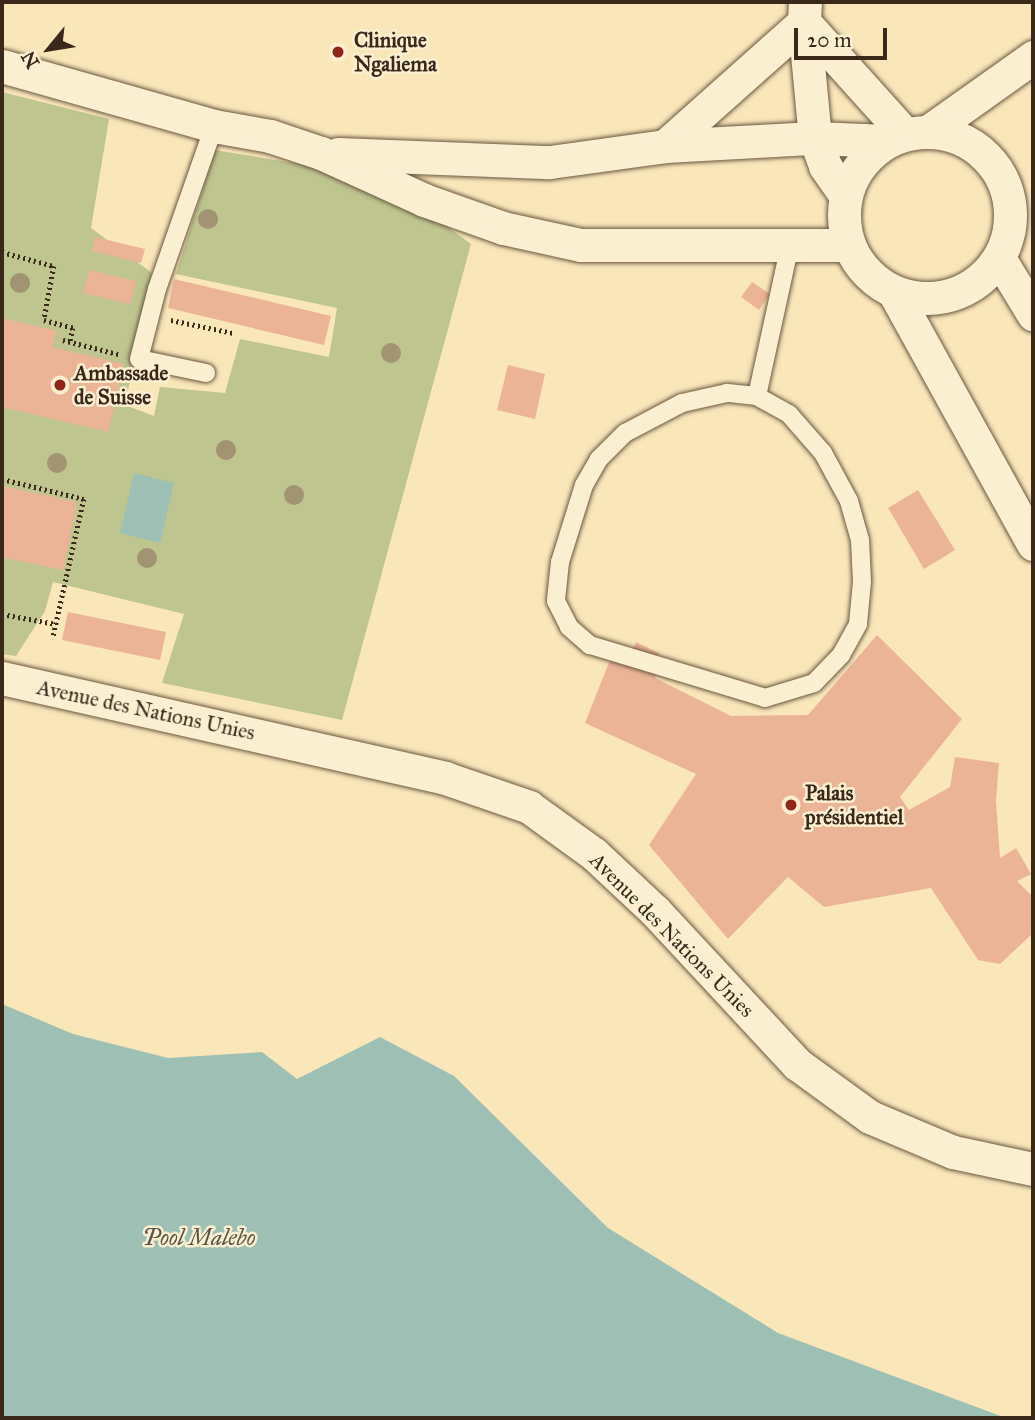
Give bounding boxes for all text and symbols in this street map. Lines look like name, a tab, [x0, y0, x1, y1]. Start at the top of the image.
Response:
north arrow	[14, 14, 84, 84]
scale bar	[797, 14, 890, 58]
place label: Clinique Ngaliema	[354, 27, 437, 77]
text: 20 m	[807, 27, 852, 53]
marker: Clinique Ngaliema	[328, 42, 348, 62]
text: N	[16, 47, 44, 72]
place label: Ambassade de Suisse	[74, 360, 168, 410]
marker: Ambassade de Suisse	[52, 377, 68, 393]
street label: Avenue des Nations Unies	[35, 675, 257, 745]
place label: Palais présidentiel	[805, 780, 903, 830]
marker: Palais présidentiel	[783, 797, 799, 813]
street label: Avenue des Nations Unies	[585, 848, 759, 1022]
water label: Pool Malebo	[143, 1223, 255, 1251]

